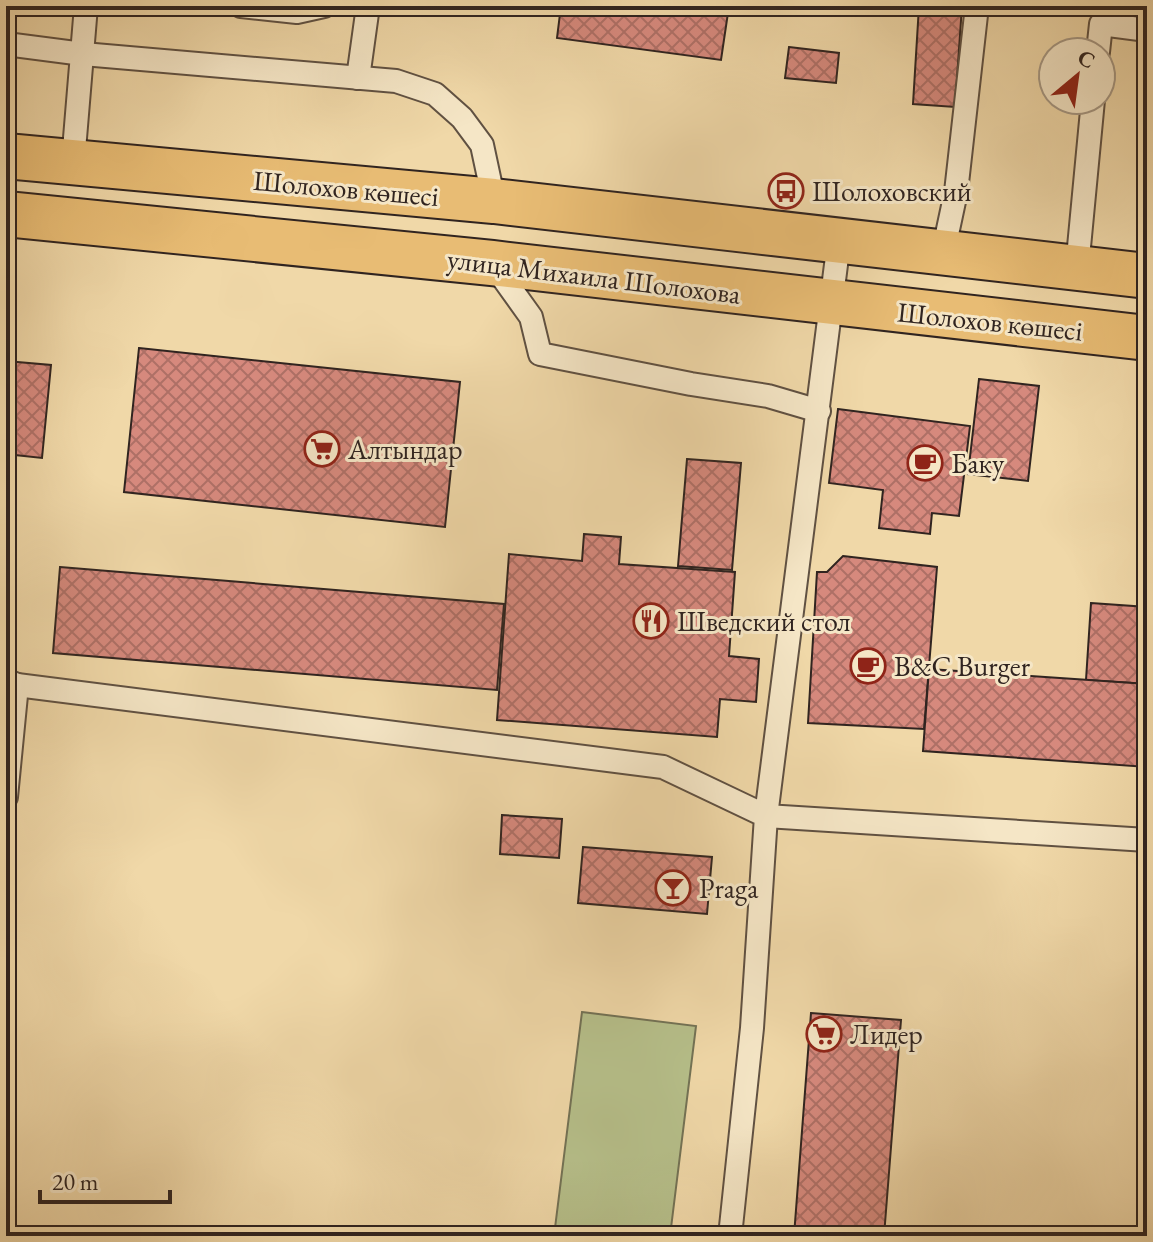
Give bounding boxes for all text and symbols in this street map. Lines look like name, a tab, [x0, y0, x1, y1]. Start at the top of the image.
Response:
north arrow	[1037, 36, 1117, 116]
text: С	[1073, 42, 1100, 75]
street label: Шолохов көшесі	[252, 162, 440, 214]
bus stop icon: Шолоховский	[767, 172, 805, 210]
place label: Шолоховский	[812, 173, 972, 209]
street label: улица Михаила Шолохова	[445, 240, 744, 312]
street label: Шолохов көшесі	[896, 293, 1085, 349]
supermarket icon: Алтындар	[303, 430, 341, 468]
place label: Алтындар	[347, 431, 462, 467]
cafe icon: Баку	[906, 444, 944, 482]
place label: Баку	[951, 445, 1005, 481]
restaurant icon: Шведский стол	[632, 602, 670, 640]
place label: Шведский стол	[677, 603, 851, 639]
cafe icon: B&C Burger	[849, 647, 887, 685]
place label: B&C Burger	[894, 648, 1031, 684]
bar icon: Praga	[654, 869, 692, 907]
place label: Praga	[699, 870, 759, 906]
supermarket icon: Лидер	[805, 1015, 843, 1053]
place label: Лидер	[850, 1016, 923, 1052]
scale bar	[40, 1154, 170, 1204]
text: 20 m	[52, 1166, 99, 1197]

